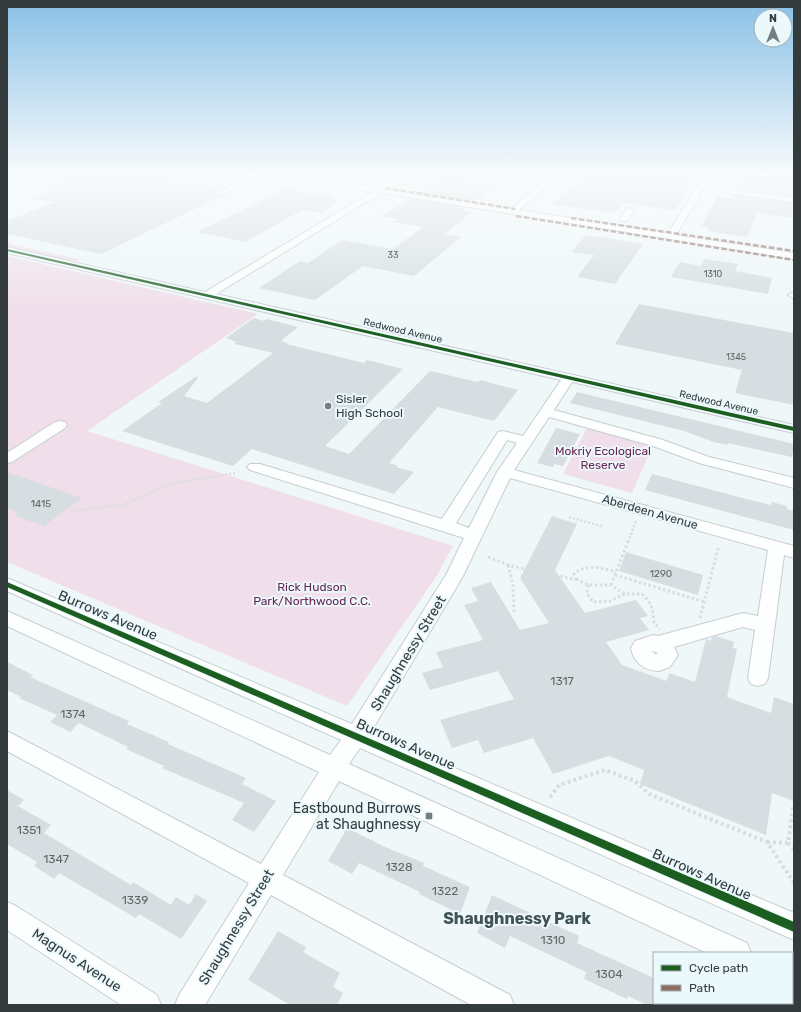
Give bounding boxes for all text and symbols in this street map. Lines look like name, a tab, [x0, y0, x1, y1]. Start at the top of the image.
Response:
north arrow	[753, 8, 793, 48]
text: N	[769, 12, 777, 25]
house number: 33	[388, 250, 398, 260]
house number: 1310	[704, 269, 723, 279]
street label: Redwood Avenue	[362, 316, 444, 346]
house number: 1345	[726, 352, 746, 362]
street label: Redwood Avenue	[678, 388, 760, 418]
place label: Sisler High School	[336, 392, 403, 420]
marker: Sisler High School	[323, 401, 333, 411]
park label: Mokriy Ecological Reserve	[555, 444, 651, 472]
street label: Aberdeen Avenue	[601, 492, 700, 532]
house number: 1415	[31, 498, 51, 510]
house number: 1290	[650, 568, 672, 580]
park label: Rick Hudson Park/Northwood C.C.	[253, 580, 371, 608]
street label: Burrows Avenue	[56, 587, 160, 644]
street label: Shaughnessy Street	[367, 592, 450, 714]
house number: 1317	[550, 674, 574, 688]
house number: 1374	[60, 707, 86, 721]
street label: Burrows Avenue	[354, 715, 458, 774]
place label: Eastbound Burrows at Shaughnessy	[293, 800, 421, 833]
marker: Eastbound Burrows at Shaughnessy	[424, 811, 434, 821]
house number: 1351	[17, 823, 41, 837]
street label: Burrows Avenue	[650, 845, 754, 904]
house number: 1347	[43, 852, 69, 866]
house number: 1328	[385, 860, 413, 874]
street label: Shaughnessy Street	[195, 866, 278, 988]
house number: 1322	[432, 884, 458, 898]
house number: 1339	[122, 893, 148, 907]
district label: Shaughnessy Park	[443, 909, 591, 928]
street label: Magnus Avenue	[29, 925, 125, 996]
house number: 1310	[541, 933, 565, 947]
legend	[653, 952, 793, 1004]
text: Cycle path	[689, 961, 748, 975]
house number: 1304	[595, 967, 623, 981]
text: Path	[689, 981, 715, 995]

